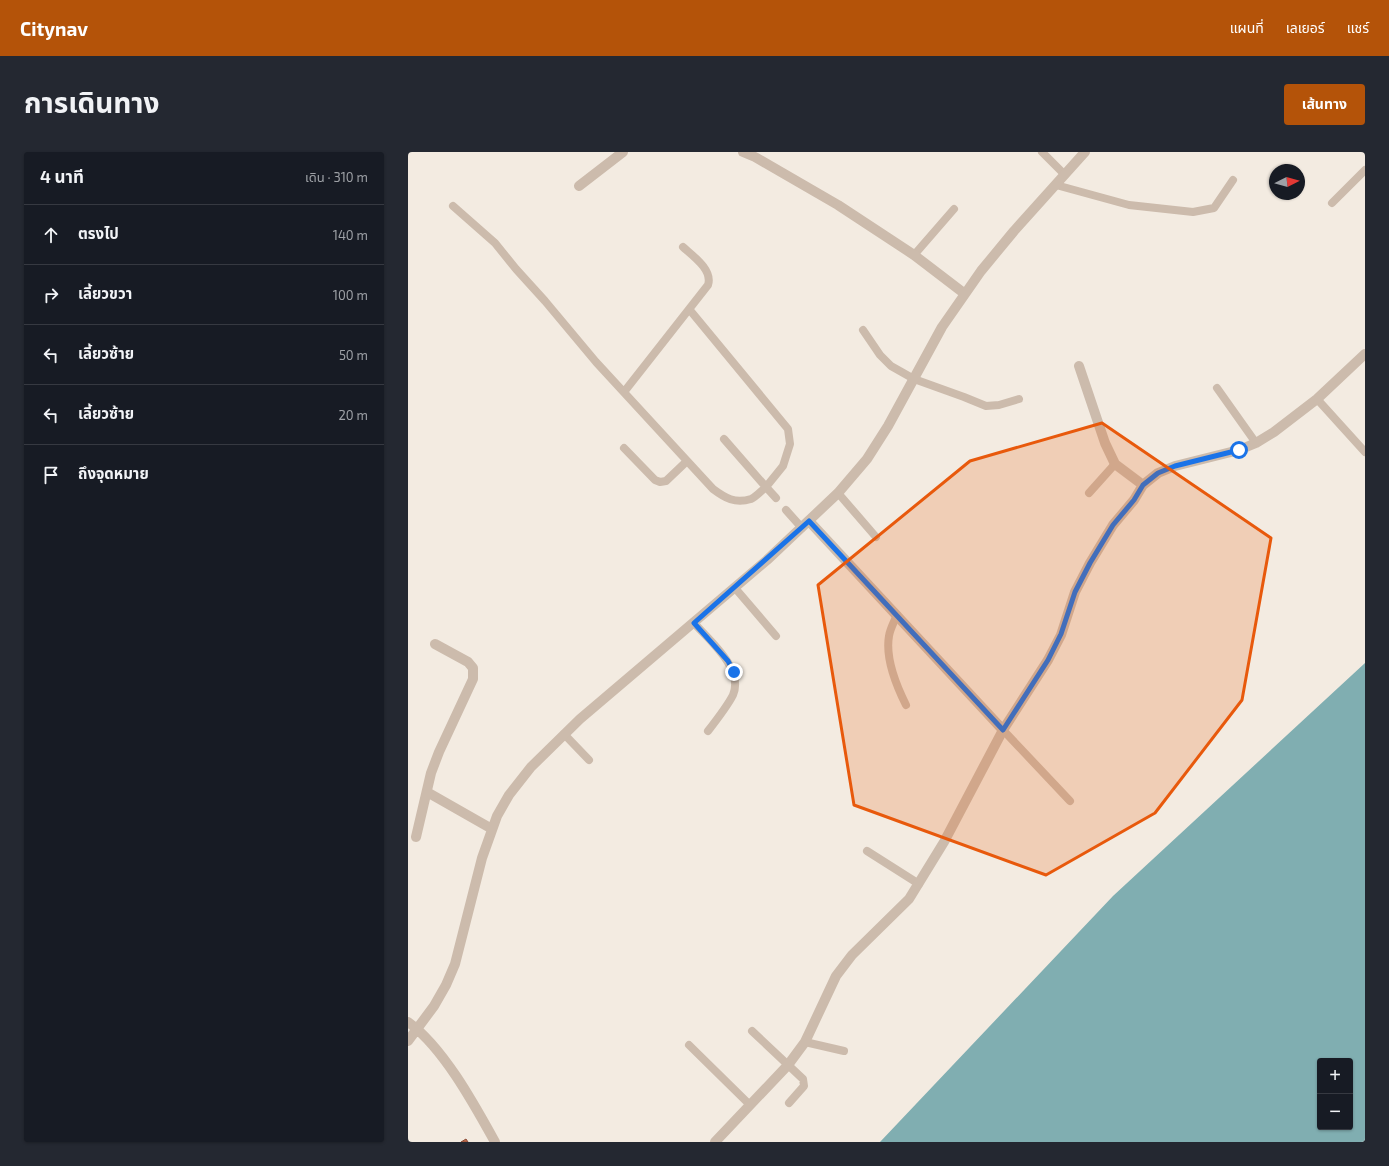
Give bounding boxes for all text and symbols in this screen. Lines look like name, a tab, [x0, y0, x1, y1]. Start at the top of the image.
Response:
text: Citynav	[20, 17, 88, 40]
text: แผนที่	[1230, 19, 1264, 36]
text: เลเยอร์	[1286, 19, 1325, 36]
text: แชร์	[1347, 19, 1369, 36]
button: เส้นทาง	[1284, 84, 1365, 125]
text: การเดินทาง	[24, 85, 159, 119]
north arrow	[1269, 164, 1305, 200]
text: 4 นาที	[40, 166, 84, 186]
text: เดิน · 310 m	[305, 169, 368, 185]
icon: ahead	[40, 224, 62, 246]
text: ตรงไป	[78, 224, 119, 242]
text: 140 m	[333, 227, 368, 243]
icon: right	[40, 284, 62, 306]
text: เลี้ยวขวา	[78, 284, 132, 302]
text: 100 m	[333, 287, 368, 303]
icon: left	[40, 344, 62, 366]
text: เลี้ยวซ้าย	[78, 344, 134, 362]
text: 50 m	[339, 347, 368, 363]
icon: left	[40, 404, 62, 426]
text: เลี้ยวซ้าย	[78, 404, 134, 422]
text: 20 m	[339, 407, 368, 423]
route start	[1230, 441, 1248, 459]
icon: arrive	[40, 464, 62, 486]
text: ถึงจุดหมาย	[78, 464, 149, 482]
route end	[725, 663, 743, 681]
map controls	[1317, 1058, 1353, 1130]
button: +	[1317, 1058, 1353, 1094]
button: −	[1317, 1094, 1353, 1130]

